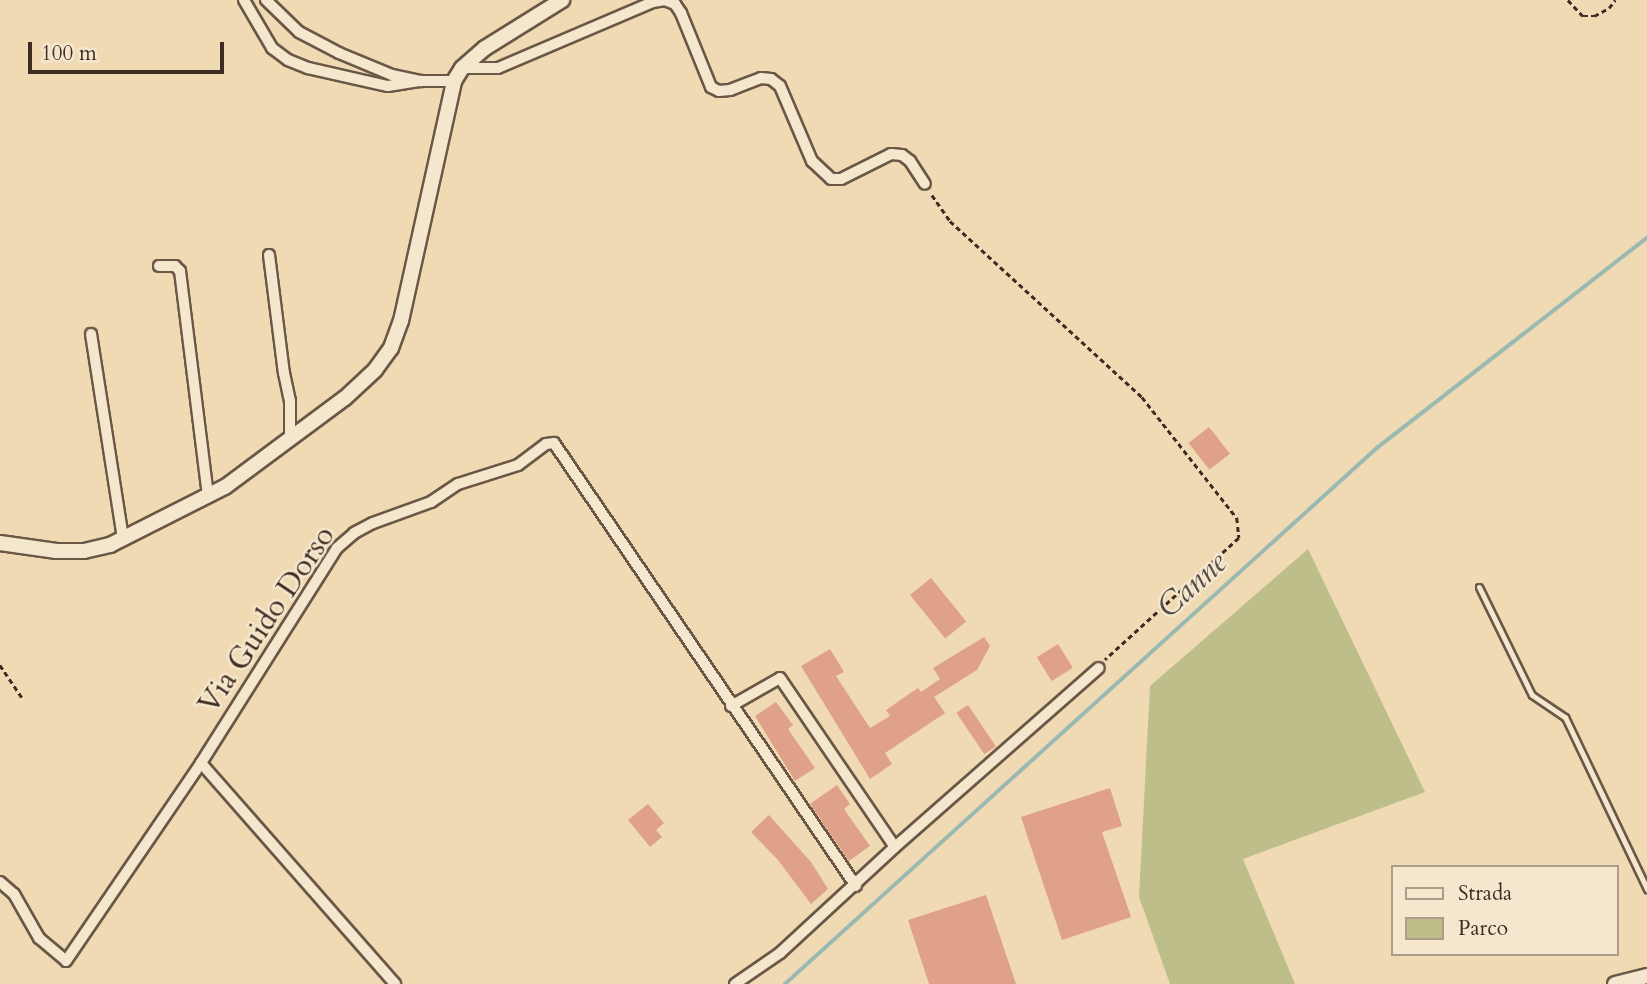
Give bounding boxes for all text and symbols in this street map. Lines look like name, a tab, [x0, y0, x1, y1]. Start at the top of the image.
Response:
scale bar	[32, 28, 228, 72]
text: 100 m	[41, 39, 97, 68]
street label: Via Guido Dorso	[191, 519, 343, 721]
water label: Canne	[1149, 544, 1235, 626]
legend	[1392, 865, 1619, 956]
text: Strada	[1458, 879, 1512, 908]
text: Parco	[1458, 914, 1508, 943]

